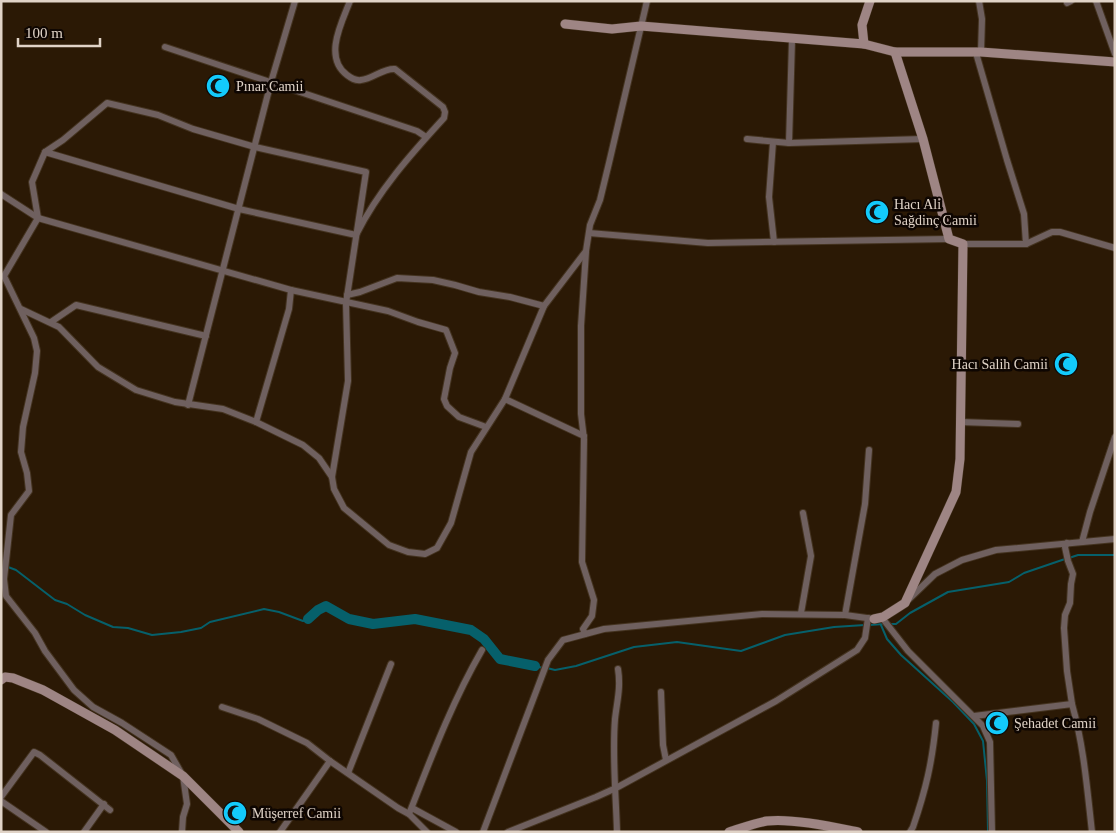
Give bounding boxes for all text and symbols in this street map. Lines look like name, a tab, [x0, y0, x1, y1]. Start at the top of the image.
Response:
scale bar	[18, 15, 100, 47]
text: 100 m	[25, 25, 63, 41]
mosque icon: Pınar Camii	[205, 73, 231, 99]
place label: Pınar Camii	[236, 79, 303, 94]
place label: Hacı Ali Sağdinç Camii	[894, 197, 977, 228]
mosque icon: Hacı Ali Sağdinç Camii	[864, 199, 890, 225]
mosque icon: Hacı Salih Camii	[1053, 351, 1079, 377]
place label: Hacı Salih Camii	[952, 357, 1048, 372]
mosque icon: Şehadet Camii	[984, 710, 1010, 736]
place label: Şehadet Camii	[1014, 716, 1096, 731]
mosque icon: Müşerref Camii	[222, 800, 248, 826]
place label: Müşerref Camii	[252, 806, 341, 821]

